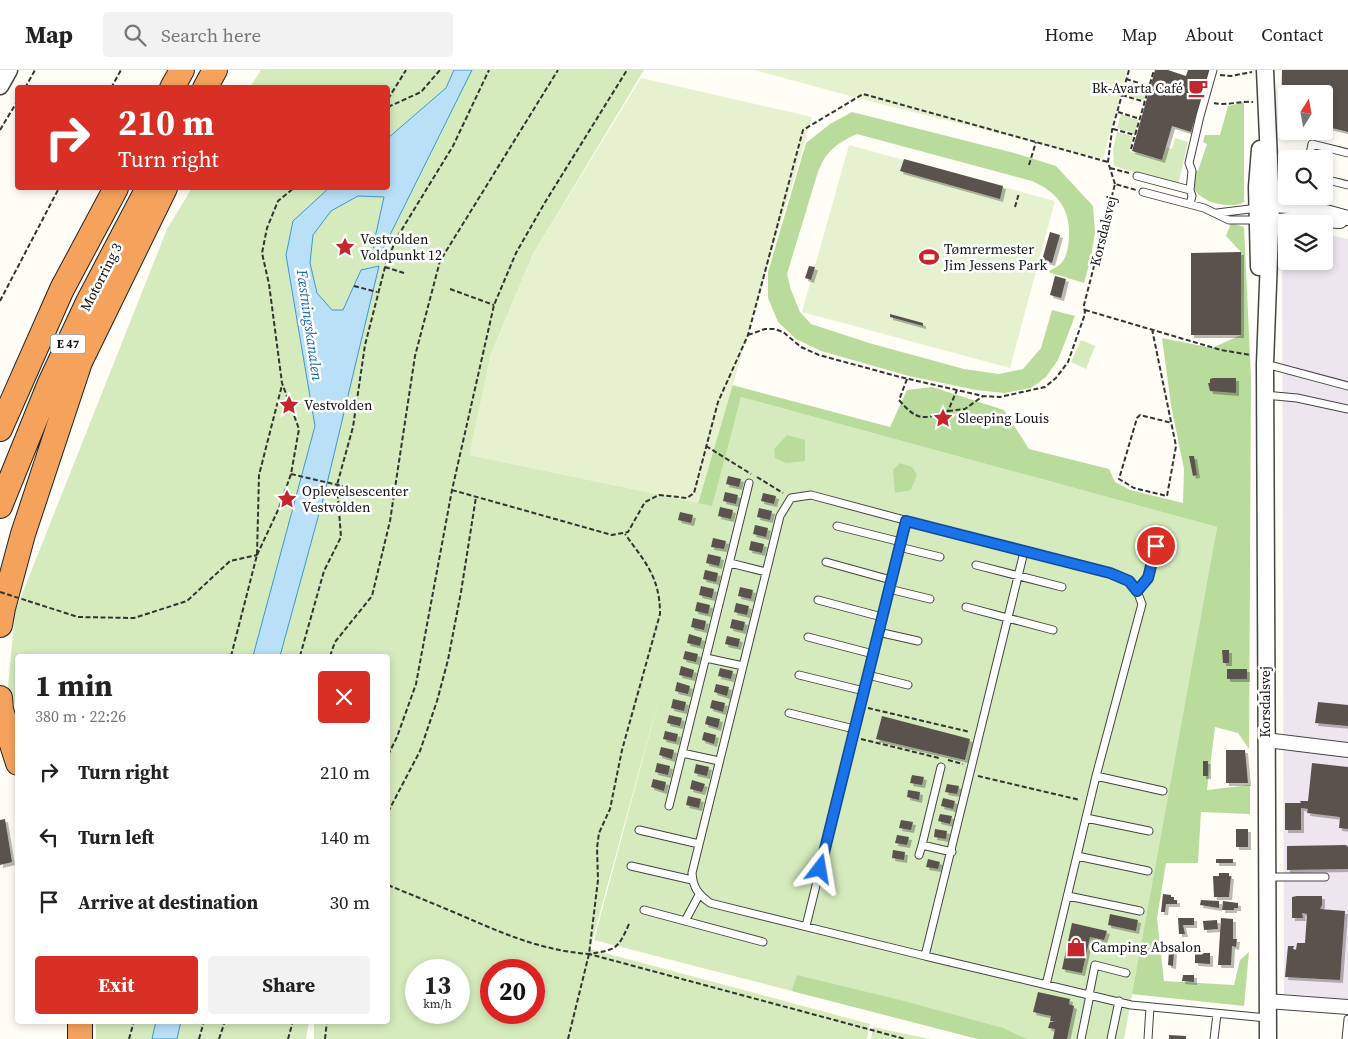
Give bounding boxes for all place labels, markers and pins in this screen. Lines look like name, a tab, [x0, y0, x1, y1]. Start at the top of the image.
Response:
cafe icon: Bk-Avarta Café	[1187, 77, 1209, 99]
place label: Bk-Avarta Café	[1092, 78, 1183, 98]
place label: Vestvolden Voldpunkt 12	[360, 229, 442, 265]
place icon: Vestvolden Voldpunkt 12	[334, 236, 356, 258]
place label: Tømrermester Jim Jessens Park	[943, 239, 1047, 275]
sports icon: Tømrermester Jim Jessens Park	[918, 246, 940, 268]
place icon: Vestvolden	[278, 394, 300, 416]
place label: Vestvolden	[304, 395, 373, 415]
place icon: Sleeping Louis	[932, 407, 954, 429]
place label: Sleeping Louis	[958, 408, 1049, 428]
place label: Oplevelsescenter Vestvolden	[302, 481, 408, 517]
place icon: Oplevelsescenter Vestvolden	[276, 488, 298, 510]
pin	[1135, 525, 1177, 567]
shop icon: Camping Absalon	[1065, 936, 1087, 958]
place label: Camping Absalon	[1091, 937, 1202, 957]

